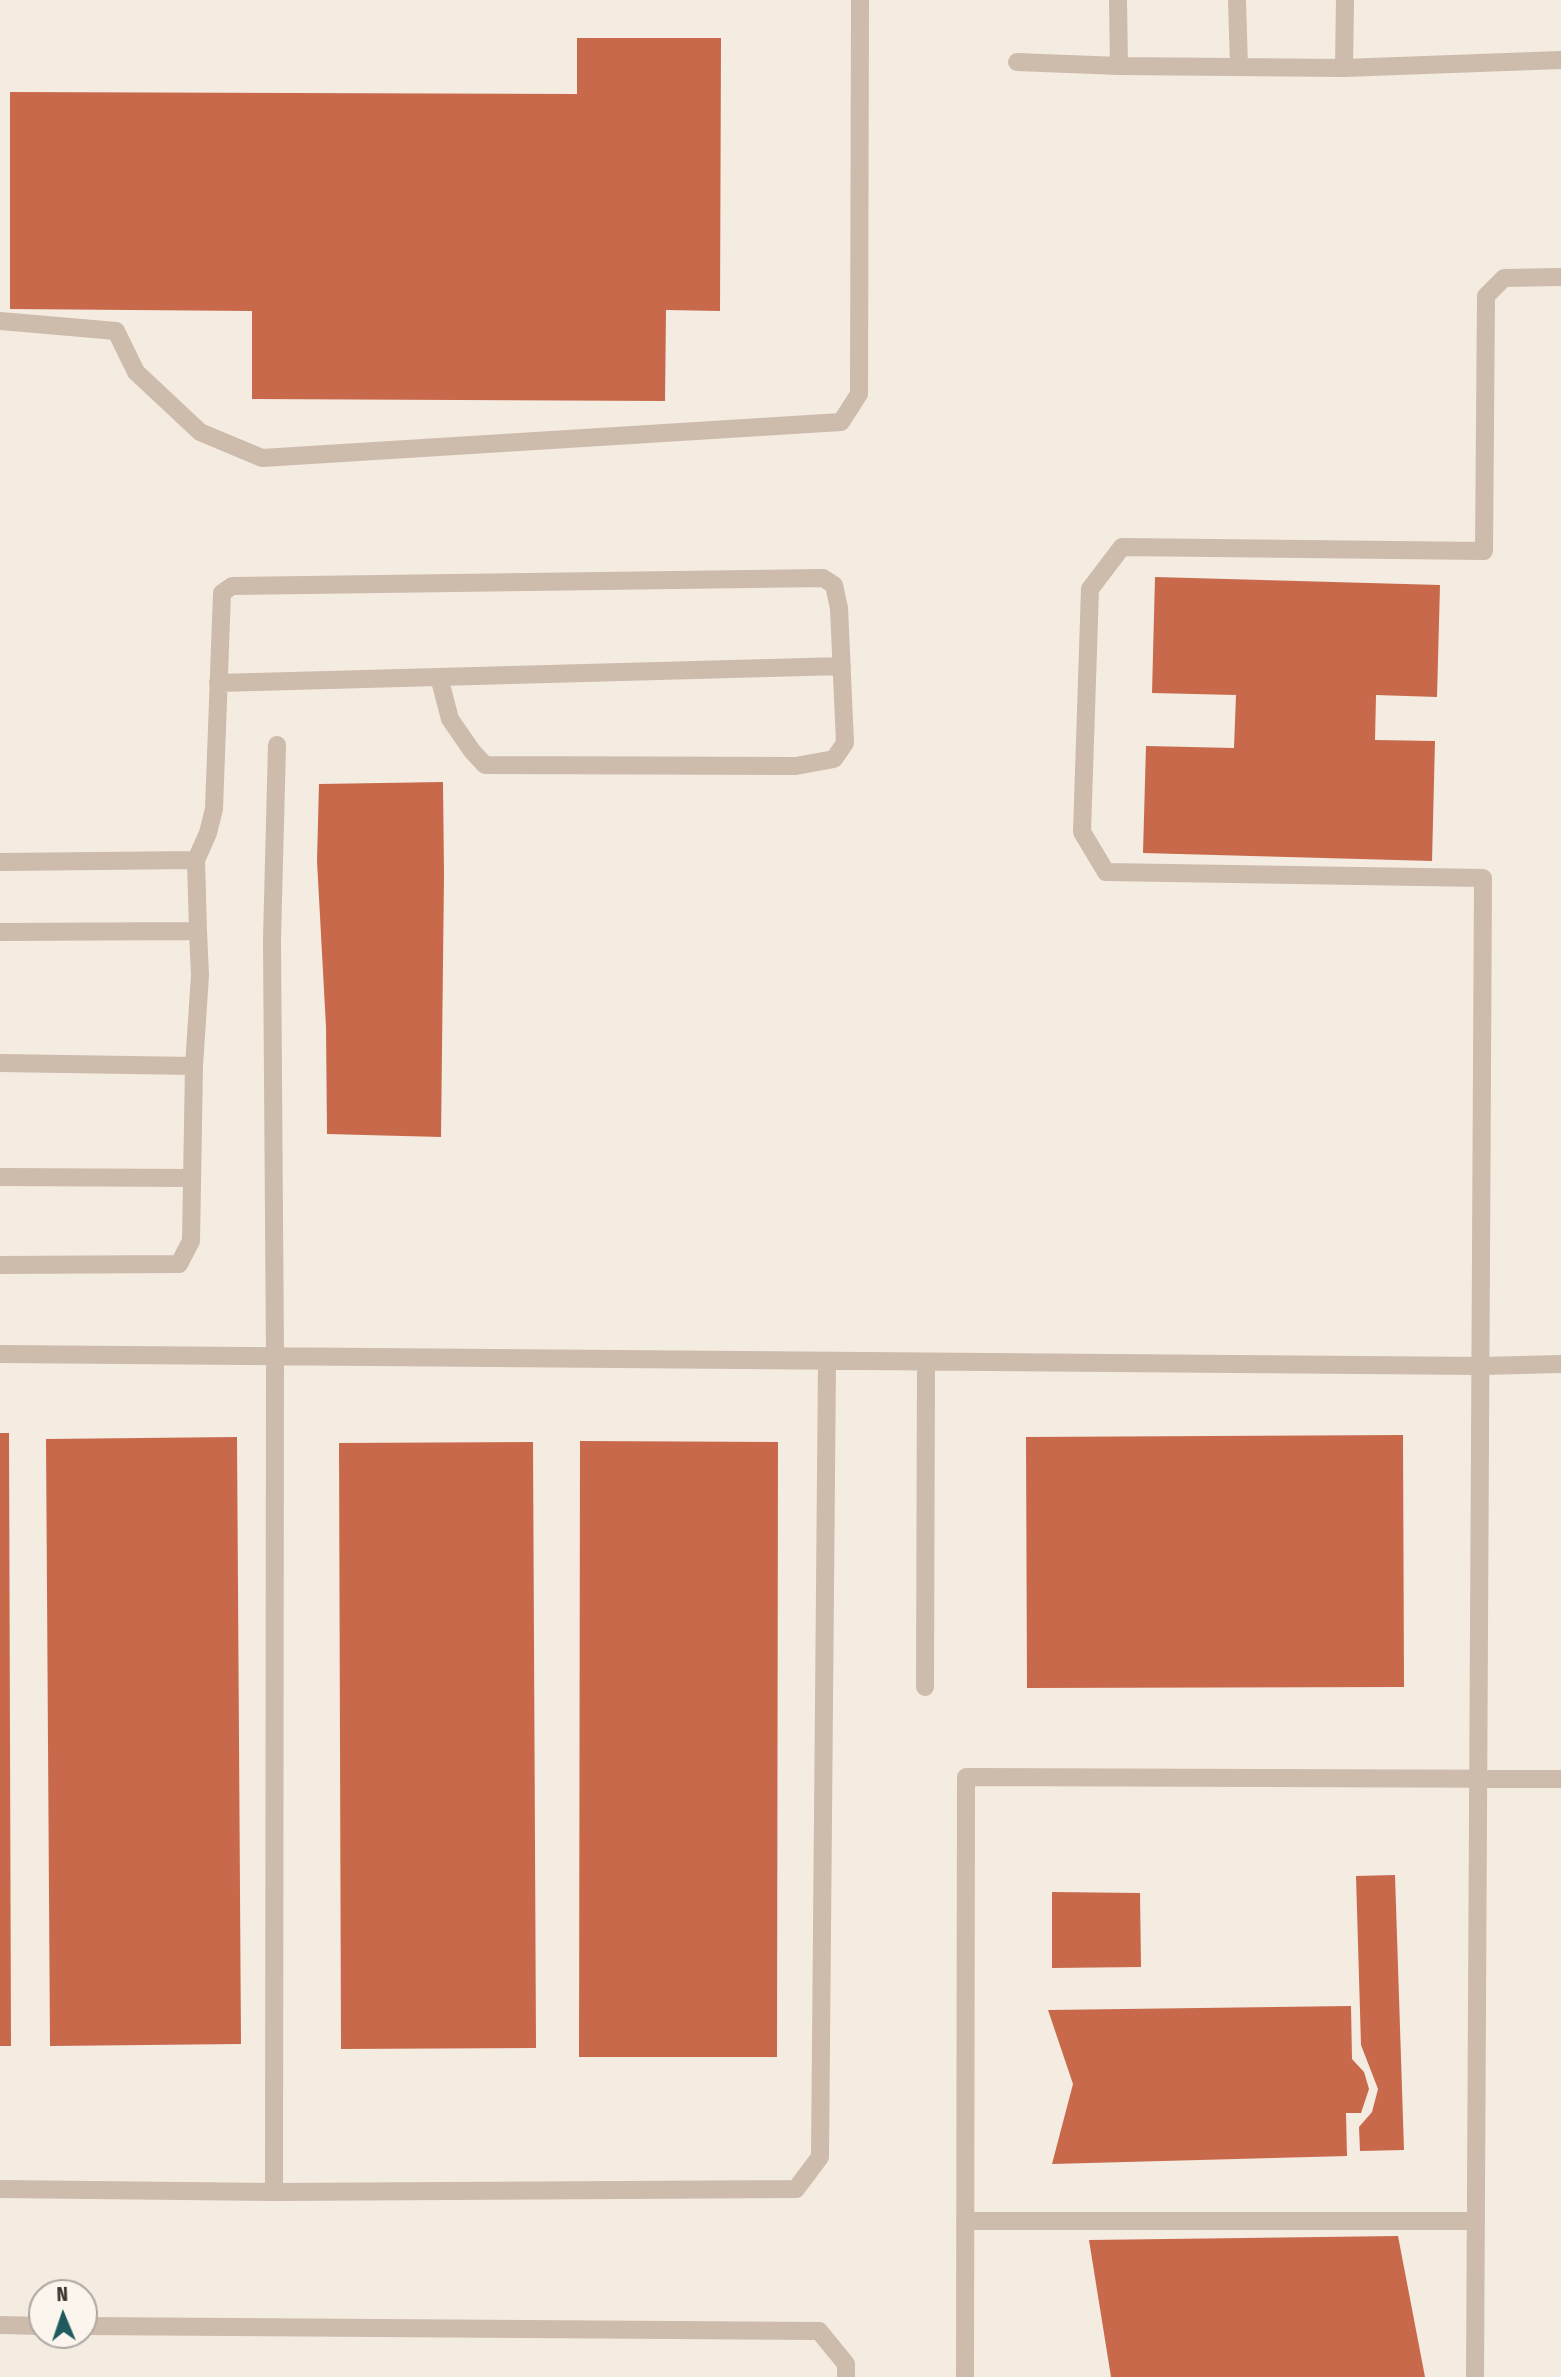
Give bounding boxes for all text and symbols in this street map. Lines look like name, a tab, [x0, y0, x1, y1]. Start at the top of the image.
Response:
north arrow	[28, 2279, 98, 2349]
text: N	[56, 2283, 68, 2306]

